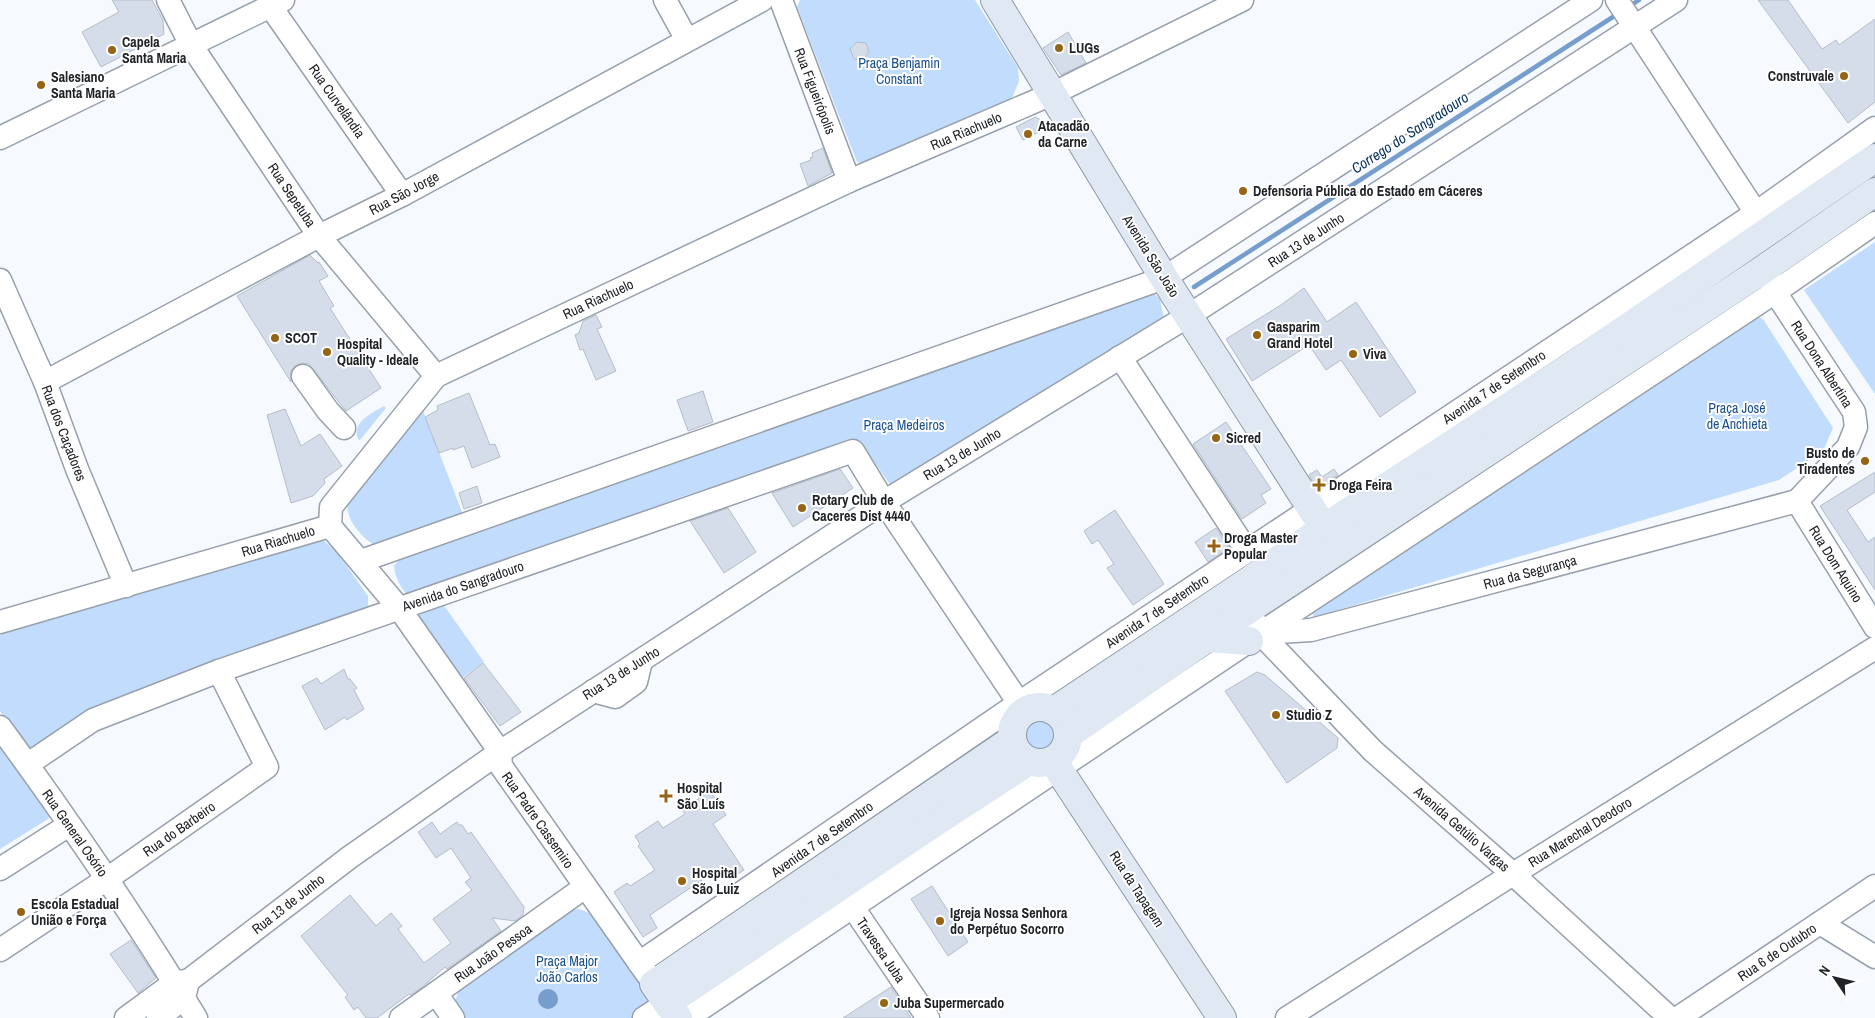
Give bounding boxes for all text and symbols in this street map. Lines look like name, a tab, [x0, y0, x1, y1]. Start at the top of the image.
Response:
place label: Capela Santa Maria	[122, 33, 187, 67]
place label: LUGs	[1069, 39, 1100, 57]
marker: LUGs	[1053, 42, 1065, 54]
marker: Capela Santa Maria	[106, 44, 118, 56]
street label: Rua Figueirópolis	[790, 45, 840, 137]
park label: Praça Benjamin Constant	[858, 54, 940, 88]
street label: Rua Curvelândia	[305, 61, 369, 142]
place label: Construvale	[1768, 67, 1834, 85]
place label: Salesiano Santa Maria	[51, 68, 116, 102]
marker: Construvale	[1838, 70, 1850, 82]
marker: Salesiano Santa Maria	[35, 79, 47, 91]
water label: Corrego do Sangradouro	[1347, 87, 1473, 178]
street label: Rua Riachuelo	[928, 108, 1004, 154]
place label: Atacadão da Carne	[1038, 117, 1090, 151]
marker: Atacadão da Carne	[1022, 128, 1034, 140]
street label: Rua Sepetuba	[264, 160, 320, 231]
street label: Rua São Jorge	[366, 167, 442, 219]
place label: Defensoria Pública do Estado em Cáceres	[1253, 182, 1483, 200]
marker: Defensoria Pública do Estado em Cáceres	[1237, 185, 1249, 197]
street label: Rua 13 de Junho	[1264, 209, 1348, 271]
street label: Avenida São João	[1118, 211, 1183, 300]
street label: Rua Riachuelo	[560, 275, 636, 323]
street label: Rua Dona Albertina	[1787, 317, 1857, 411]
place label: Gasparim Grand Hotel	[1267, 318, 1333, 352]
place label: SCOT	[285, 329, 317, 347]
marker: Gasparim Grand Hotel	[1251, 329, 1263, 341]
marker: SCOT	[269, 332, 281, 344]
place label: Hospital Quality - Ideale	[337, 335, 419, 369]
place label: Viva	[1363, 345, 1387, 363]
marker: Hospital Quality - Ideale	[321, 346, 333, 358]
street label: Avenida 7 de Setembro	[1438, 346, 1549, 429]
marker: Viva	[1347, 348, 1359, 360]
street label: Rua dos Caçadores	[37, 382, 91, 484]
park label: Praça José de Anchieta	[1707, 399, 1768, 433]
park label: Praça Medeiros	[863, 416, 945, 434]
street label: Rua 13 de Junho	[920, 424, 1004, 484]
place label: Sicred	[1226, 429, 1261, 447]
marker: Sicred	[1210, 432, 1222, 444]
place label: Busto de Tiradentes	[1797, 444, 1855, 478]
marker: Busto de Tiradentes	[1859, 455, 1871, 467]
place label: Droga Feira	[1329, 476, 1393, 494]
marker: Droga Feira	[1313, 479, 1325, 491]
place label: Rotary Club de Caceres Dist 4440	[812, 491, 910, 525]
marker: Rotary Club de Caceres Dist 4440	[796, 502, 808, 514]
street label: Rua Riachuelo	[239, 521, 317, 561]
street label: Rua Dom Aquino	[1805, 522, 1867, 606]
place label: Droga Master Popular	[1224, 529, 1298, 563]
marker: Droga Master Popular	[1208, 540, 1220, 552]
street label: Rua da Segurança	[1481, 551, 1579, 593]
street label: Avenida do Sangradouro	[399, 557, 526, 616]
street label: Avenida 7 de Setembro	[1101, 570, 1212, 653]
street label: Rua 13 de Junho	[579, 642, 663, 704]
place label: Studio Z	[1286, 706, 1332, 724]
marker: Studio Z	[1270, 709, 1282, 721]
street label: Rua Padre Cassemiro	[498, 768, 578, 872]
place label: Hospital São Luís	[677, 779, 725, 813]
street label: Avenida Getúlio Vargas	[1410, 782, 1514, 876]
street label: Rua General Osório	[38, 786, 112, 880]
marker: Hospital São Luís	[659, 789, 673, 803]
street label: Rua Marechal Deodoro	[1525, 793, 1635, 871]
street label: Rua do Barbeiro	[139, 797, 219, 861]
street label: Avenida 7 de Setembro	[767, 797, 876, 881]
street label: Rua da Tapagem	[1106, 847, 1168, 931]
place label: Hospital São Luiz	[692, 864, 739, 898]
street label: Rua 13 de Junho	[248, 870, 328, 938]
marker: Hospital São Luiz	[676, 875, 688, 887]
place label: Escola Estadual União e Força	[31, 895, 119, 929]
place label: Igreja Nossa Senhora do Perpétuo Socorro	[950, 904, 1068, 938]
marker: Escola Estadual União e Força	[15, 906, 27, 918]
street label: Travessa Juba	[853, 914, 910, 987]
marker: Igreja Nossa Senhora do Perpétuo Socorro	[934, 915, 946, 927]
street label: Rua João Pessoa	[451, 919, 536, 986]
street label: Rua 6 de Outubro	[1734, 919, 1820, 985]
park label: Praça Major João Carlos	[536, 952, 598, 986]
north arrow	[1810, 953, 1860, 1003]
text: N	[1815, 962, 1834, 979]
place label: Juba Supermercado	[894, 994, 1004, 1012]
marker: Juba Supermercado	[878, 997, 890, 1009]

